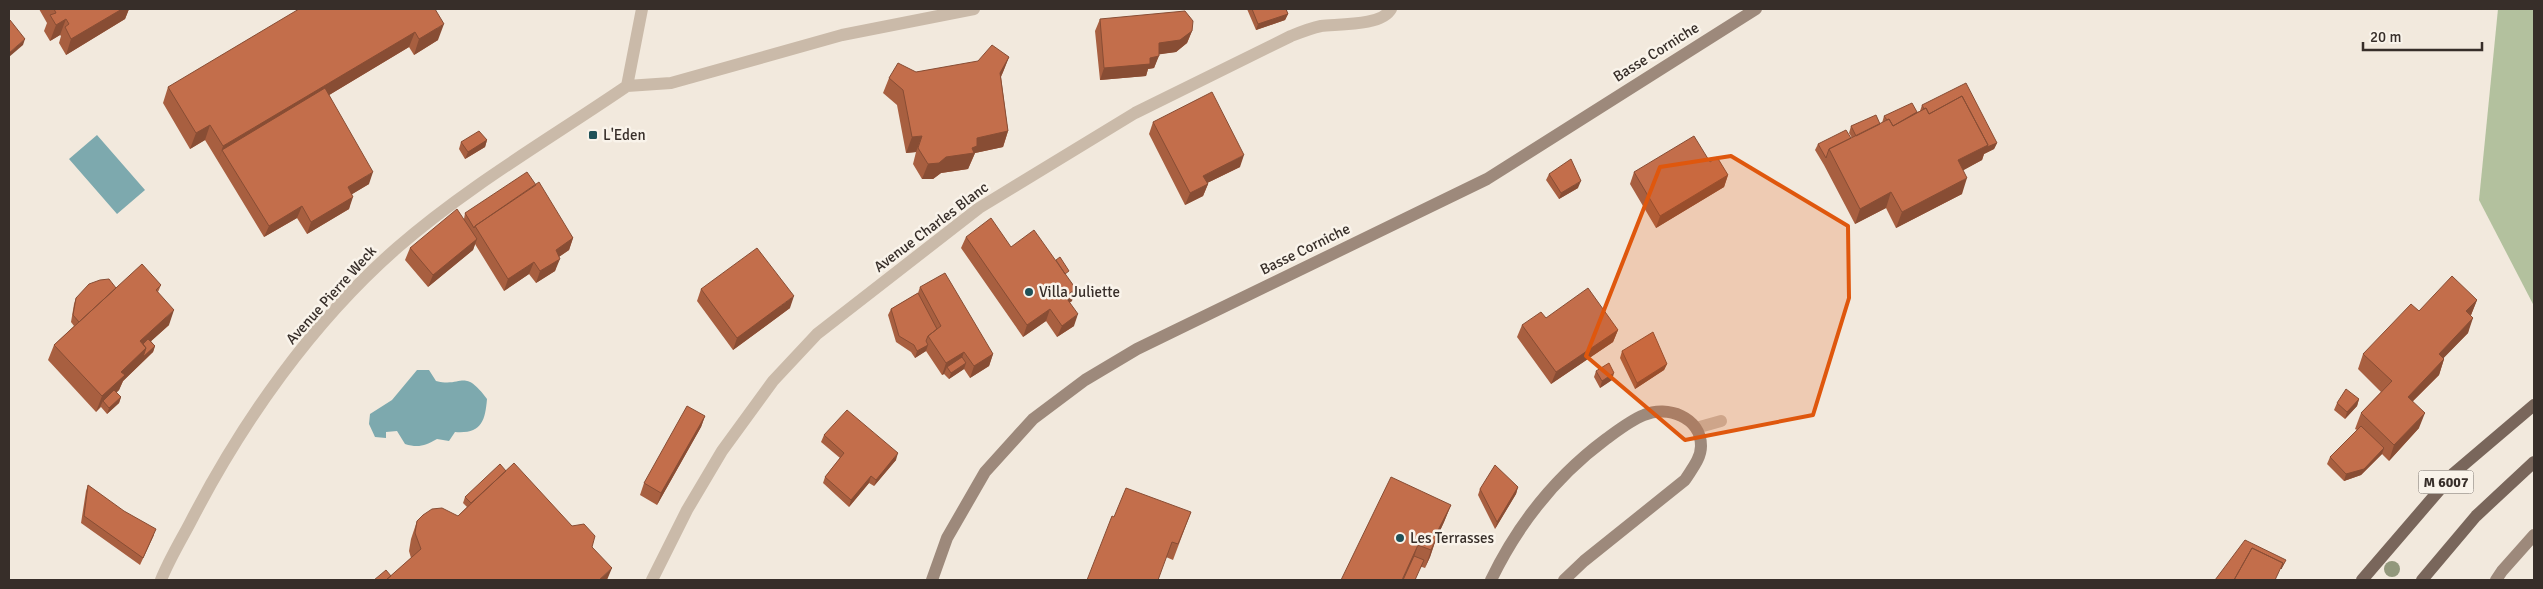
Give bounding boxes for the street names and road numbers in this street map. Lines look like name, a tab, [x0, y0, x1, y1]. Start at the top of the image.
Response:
street label: Basse Corniche	[1610, 18, 1702, 86]
street label: Avenue Charles Blanc	[870, 178, 992, 276]
street label: Basse Corniche	[1257, 219, 1353, 279]
street label: Avenue Pierre Weck	[282, 242, 380, 348]
road number: M 6007	[2418, 471, 2474, 494]

